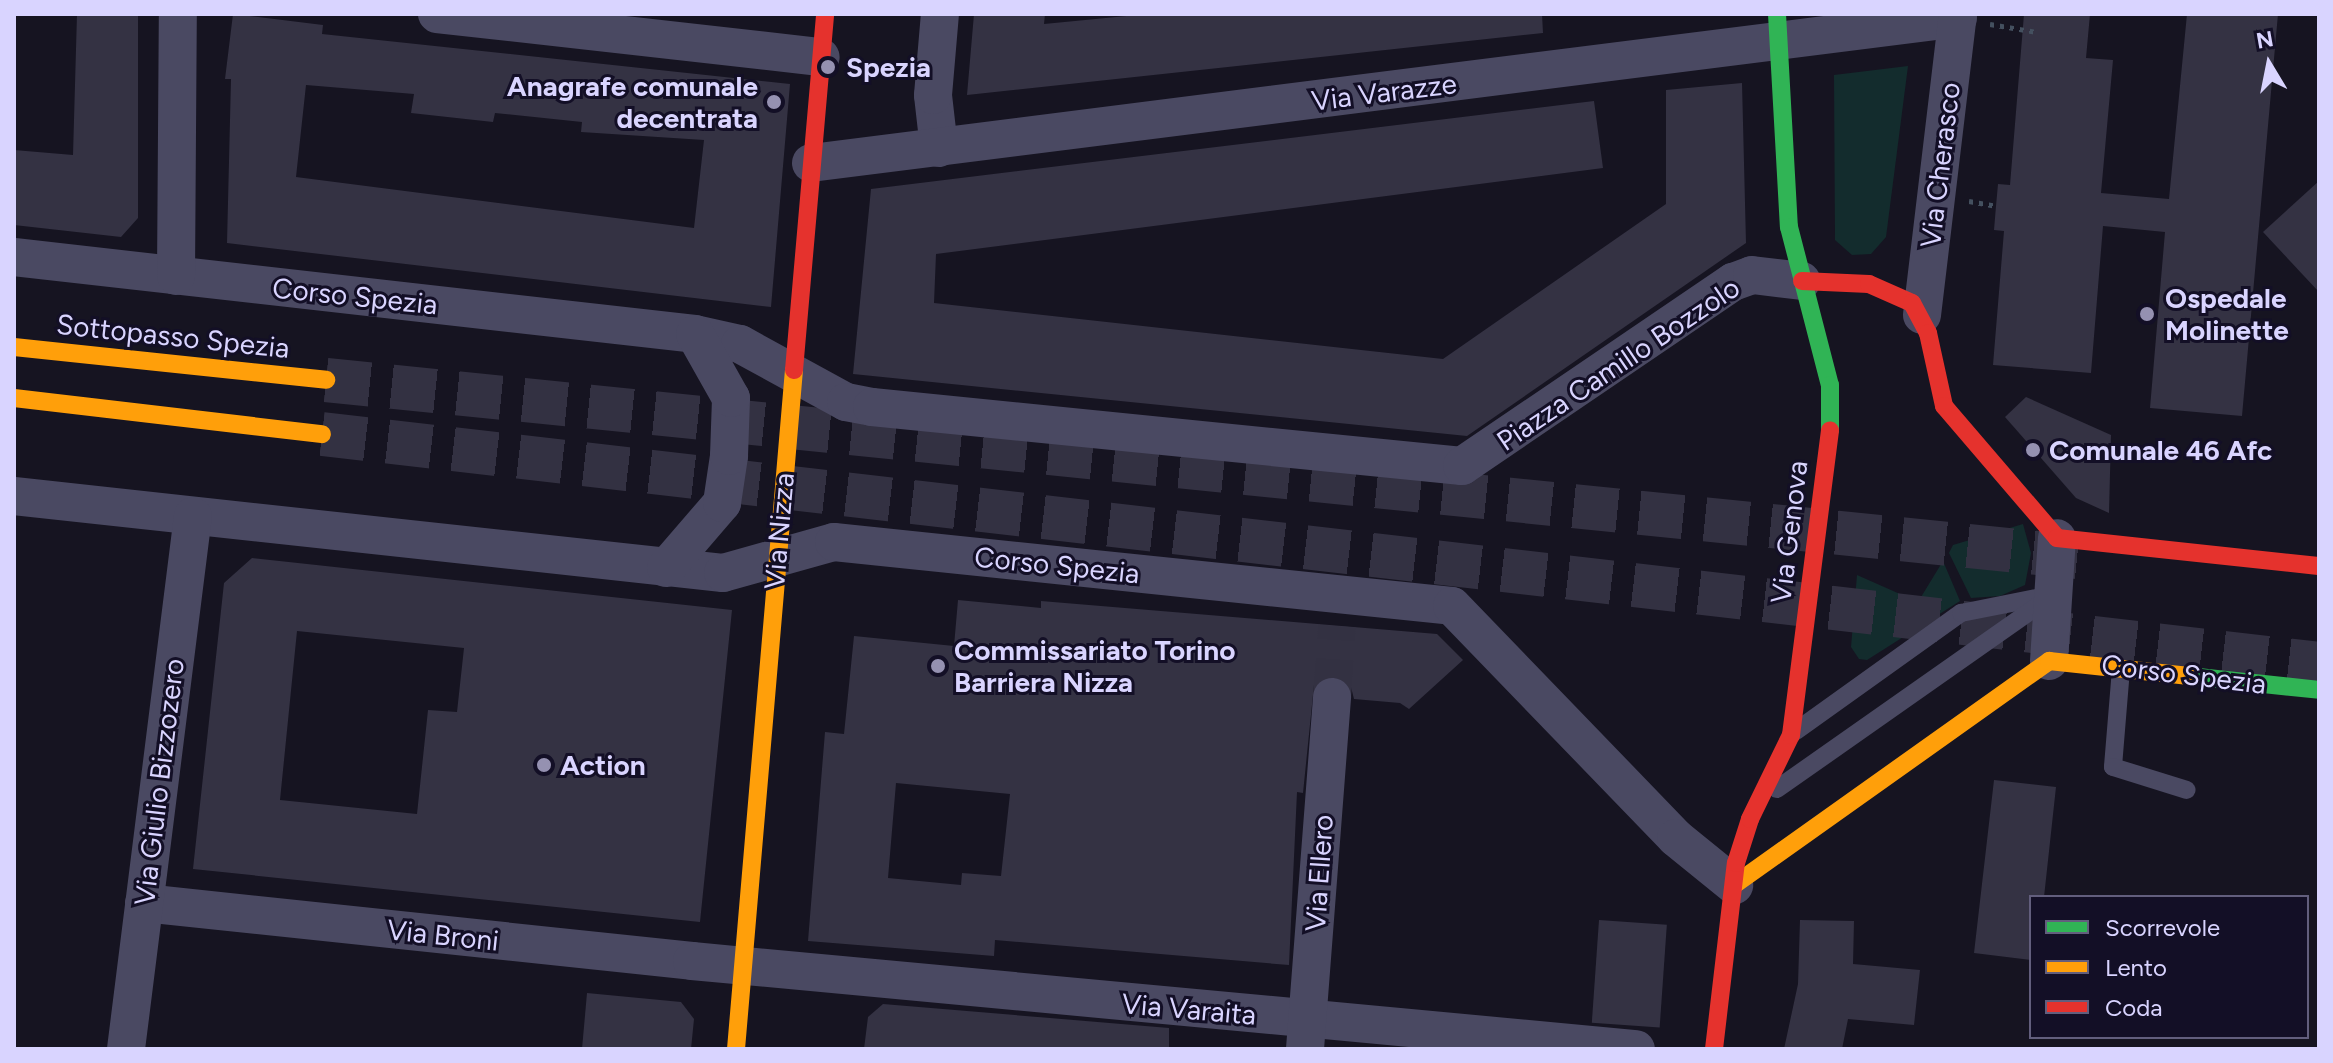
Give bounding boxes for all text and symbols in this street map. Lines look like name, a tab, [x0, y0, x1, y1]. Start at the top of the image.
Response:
north arrow	[2229, 24, 2309, 104]
text: N	[2254, 25, 2275, 55]
place label: Spezia	[846, 50, 931, 84]
marker: Spezia	[817, 56, 839, 78]
street label: Via Varazze	[1309, 66, 1459, 118]
place label: Anagrafe comunale decentrata	[507, 69, 758, 135]
street label: Via Cherasco	[1913, 80, 1967, 250]
marker: Anagrafe comunale decentrata	[765, 93, 783, 111]
street label: Piazza Camillo Bozzolo	[1490, 270, 1746, 458]
street label: Corso Spezia	[271, 271, 439, 321]
place label: Ospedale Molinette	[2165, 281, 2289, 347]
marker: Ospedale Molinette	[2136, 303, 2158, 325]
street label: Sottopasso Spezia	[55, 307, 291, 365]
place label: Comunale 46 Afc	[2049, 433, 2272, 467]
marker: Comunale 46 Afc	[2024, 441, 2042, 459]
street label: Via Genova	[1764, 459, 1814, 605]
street label: Via Nizza	[757, 471, 801, 591]
street label: Corso Spezia	[973, 540, 1141, 590]
place label: Commissariato Torino Barriera Nizza	[954, 633, 1235, 699]
street label: Corso Spezia	[2100, 647, 2268, 701]
street label: Via Giulio Bizzozero	[127, 657, 191, 907]
marker: Commissariato Torino Barriera Nizza	[929, 657, 947, 675]
place label: Action	[560, 748, 646, 782]
marker: Action	[535, 756, 553, 774]
street label: Via Ellero	[1298, 813, 1340, 933]
legend	[2029, 895, 2309, 1039]
street label: Via Broni	[386, 912, 500, 958]
text: Scorrevole	[2105, 913, 2220, 942]
text: Lento	[2105, 953, 2167, 982]
street label: Via Varaita	[1120, 986, 1258, 1032]
text: Coda	[2105, 993, 2163, 1022]

